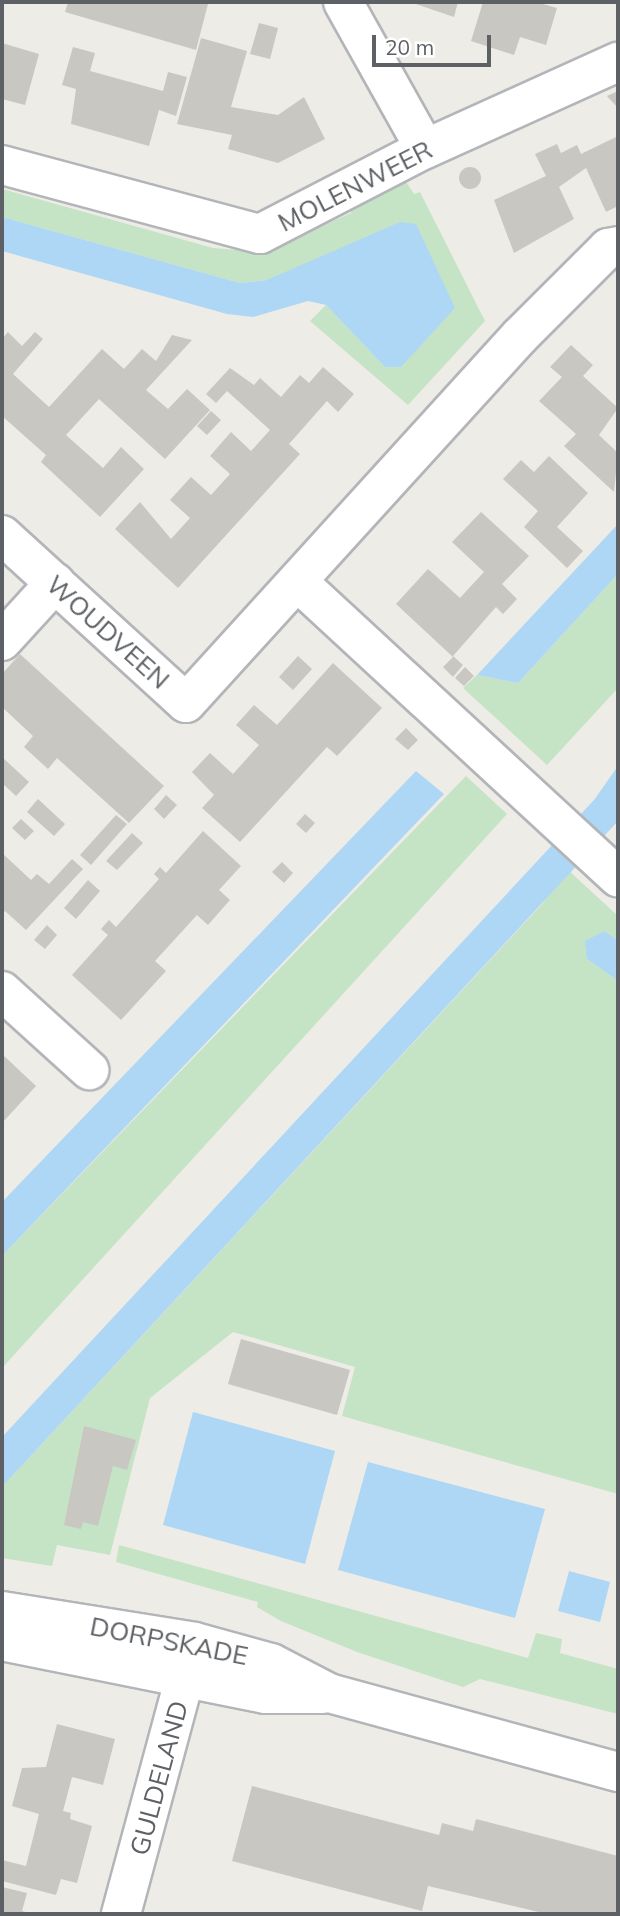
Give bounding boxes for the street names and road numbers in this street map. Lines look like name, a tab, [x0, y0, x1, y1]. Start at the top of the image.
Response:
street label: MOLENWEER	[273, 134, 437, 238]
street label: WOUDVEEN	[40, 569, 176, 695]
street label: DORPSKADE	[87, 1610, 251, 1672]
street label: GULDELAND	[123, 1697, 195, 1859]

